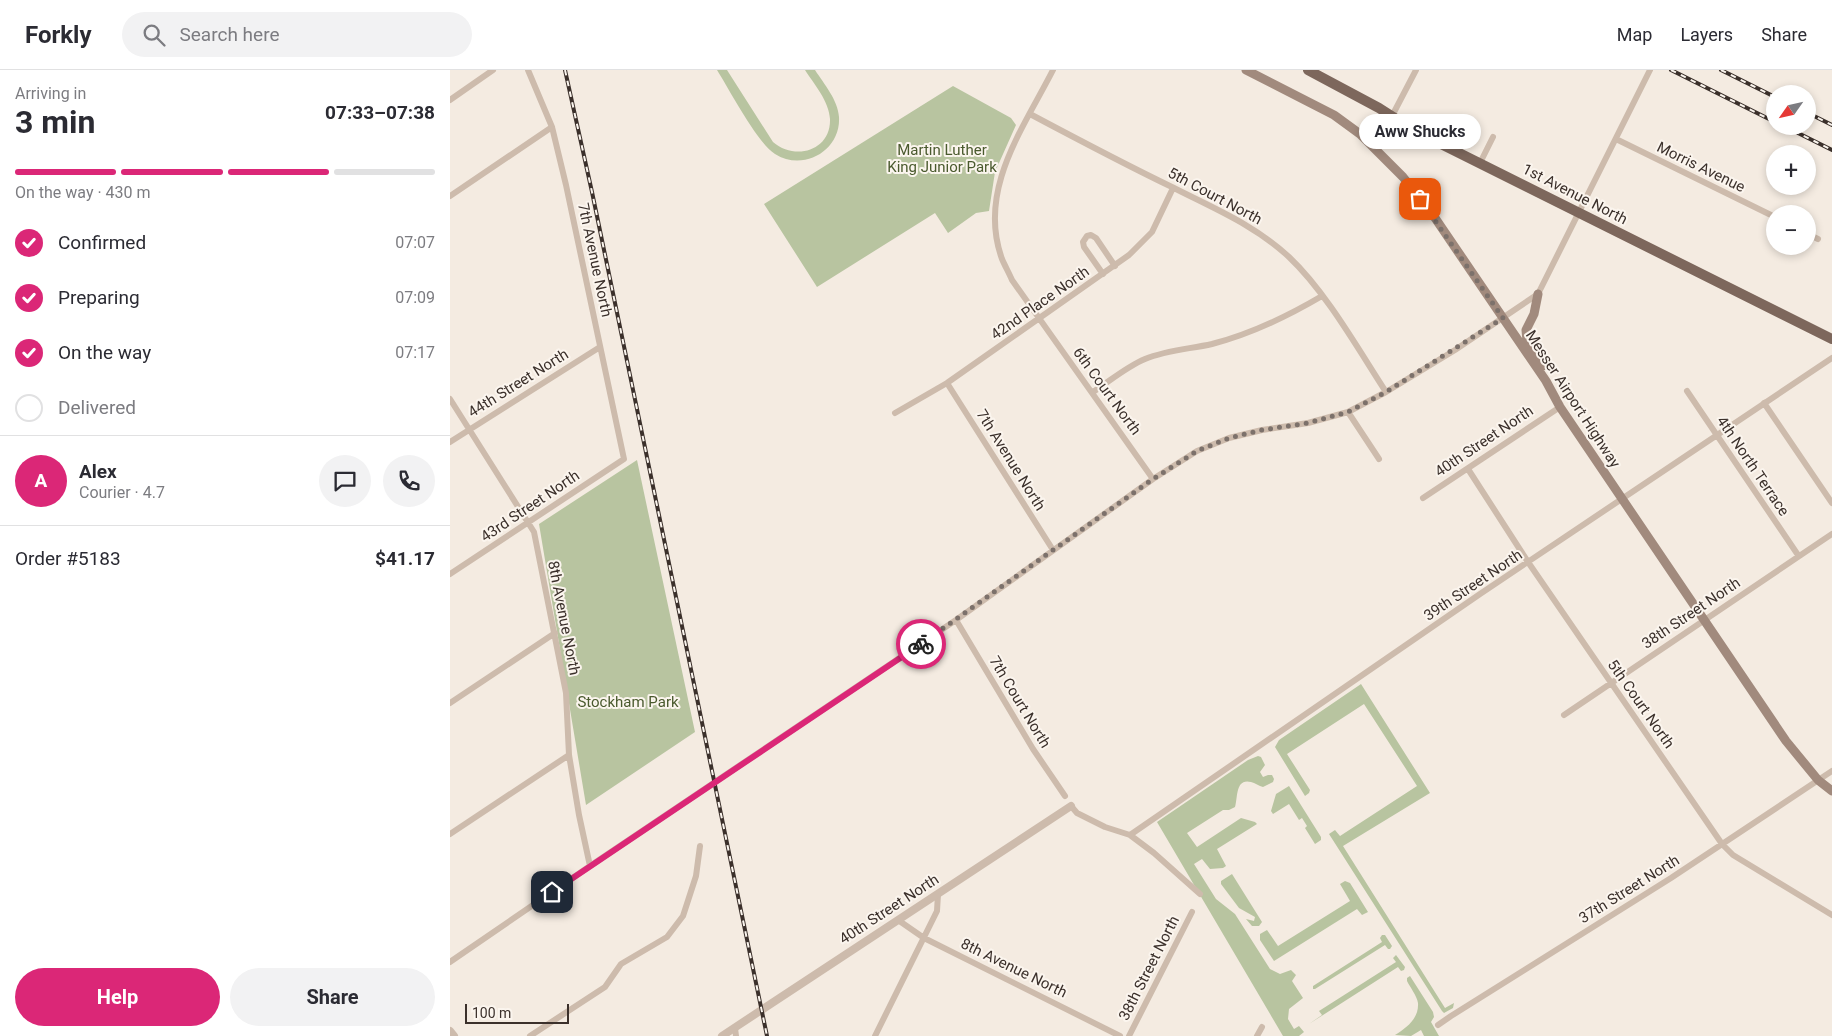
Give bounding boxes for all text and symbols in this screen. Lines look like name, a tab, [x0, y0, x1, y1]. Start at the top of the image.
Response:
search box	[122, 12, 472, 57]
text: Forkly	[25, 21, 92, 49]
icon: search	[140, 21, 168, 49]
text: Search here	[180, 23, 279, 46]
text: Map	[1617, 24, 1652, 45]
text: Layers	[1680, 24, 1733, 45]
text: Share	[1761, 24, 1807, 45]
text: Arriving in	[15, 84, 86, 103]
north arrow	[1766, 85, 1816, 135]
map controls	[1766, 85, 1816, 255]
text: 07:33–07:38	[325, 101, 435, 124]
text: 3 min	[15, 103, 95, 141]
callout: Aww Shucks	[1359, 114, 1481, 149]
text: Aww Shucks	[1375, 122, 1465, 141]
street label: Morris Avenue	[1654, 138, 1748, 196]
park label: Martin Luther King Junior Park	[887, 141, 997, 176]
button: +	[1766, 145, 1816, 195]
street label: 1st Avenue North	[1519, 160, 1631, 228]
street label: 5th Court North	[1165, 164, 1265, 228]
pin	[1399, 178, 1441, 220]
text: On the way · 430 m	[15, 183, 151, 202]
icon: bag	[1406, 185, 1434, 213]
street label: 7th Avenue North	[574, 201, 616, 319]
button: −	[1766, 205, 1816, 255]
icon: check	[15, 229, 43, 257]
text: Confirmed	[58, 231, 146, 254]
text: 07:07	[395, 233, 435, 252]
street label: 42nd Place North	[987, 262, 1093, 344]
icon: check	[15, 284, 43, 312]
text: Preparing	[58, 286, 140, 309]
text: 07:09	[395, 288, 435, 307]
street label: Messer Airport Highway	[1522, 327, 1624, 471]
icon: check	[15, 339, 43, 367]
text: On the way	[58, 341, 151, 364]
text: 07:17	[395, 343, 435, 362]
street label: 6th Court North	[1069, 344, 1145, 438]
street label: 44th Street North	[465, 345, 571, 421]
text: Delivered	[58, 396, 136, 419]
street label: 40th Street North	[1431, 401, 1537, 481]
street label: 7th Avenue North	[973, 406, 1049, 514]
street label: 4th North Terrace	[1713, 413, 1793, 519]
button: chat	[319, 455, 371, 507]
button: phone	[383, 455, 435, 507]
text: Alex	[79, 460, 117, 483]
street label: 43rd Street North	[477, 466, 583, 546]
text: A	[35, 469, 47, 492]
text: Courier · 4.7	[79, 483, 165, 502]
street label: 39th Street North	[1420, 545, 1526, 625]
text: Order #5183	[15, 547, 121, 570]
text: $41.17	[375, 547, 435, 570]
street label: 8th Avenue North	[544, 559, 584, 677]
street label: 38th Street North	[1638, 573, 1744, 653]
courier	[896, 619, 946, 669]
icon: bike	[907, 630, 935, 658]
street label: 7th Court North	[986, 653, 1054, 751]
street label: 5th Court North	[1604, 656, 1678, 752]
park label: Stockham Park	[577, 693, 679, 711]
street label: 37th Street North	[1576, 851, 1682, 927]
street label: 40th Street North	[836, 870, 942, 948]
pin	[531, 871, 573, 913]
icon: home	[538, 878, 566, 906]
street label: 38th Street North	[1115, 913, 1183, 1023]
street label: 8th Avenue North	[958, 934, 1070, 1002]
button: Help	[15, 968, 220, 1026]
button: Share	[230, 968, 435, 1026]
scale bar	[465, 1001, 569, 1024]
text: 100 m	[472, 1005, 511, 1021]

